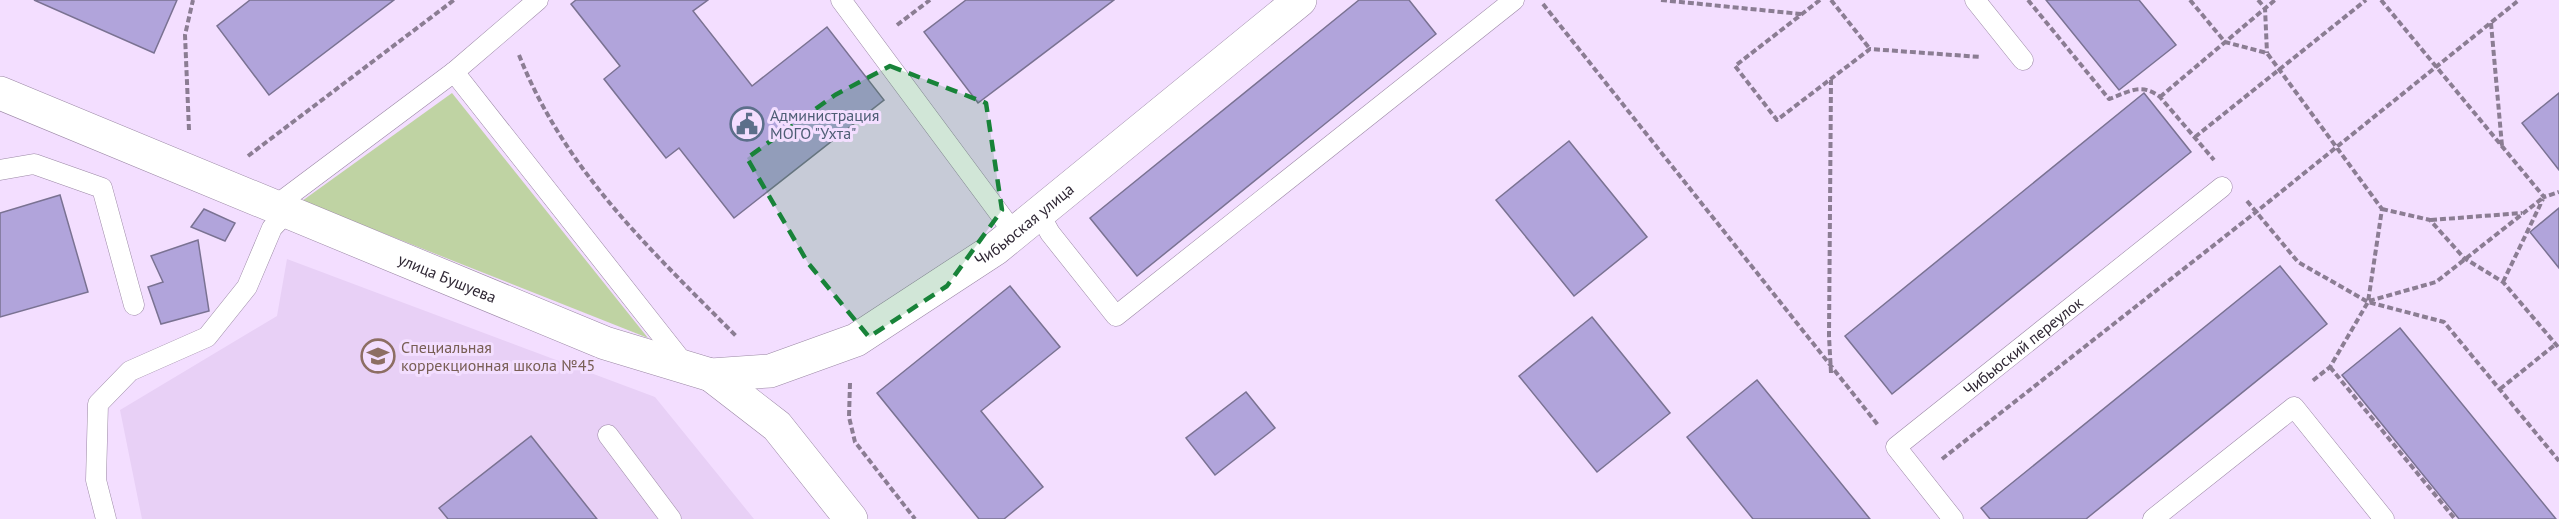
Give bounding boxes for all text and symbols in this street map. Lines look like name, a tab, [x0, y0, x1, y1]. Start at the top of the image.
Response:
place label: Администрация МОГО "Ухта"	[770, 105, 879, 143]
public building icon: Администрация МОГО "Ухта"	[729, 106, 765, 142]
street label: Чибьюская улица	[970, 179, 1078, 270]
street label: улица Бушуева	[395, 249, 499, 307]
street label: Чибьюский переулок	[1959, 292, 2087, 400]
place label: Специальная коррекционная школа №45	[401, 337, 595, 375]
school or university icon: Специальная коррекционная школа №45	[360, 338, 396, 374]

